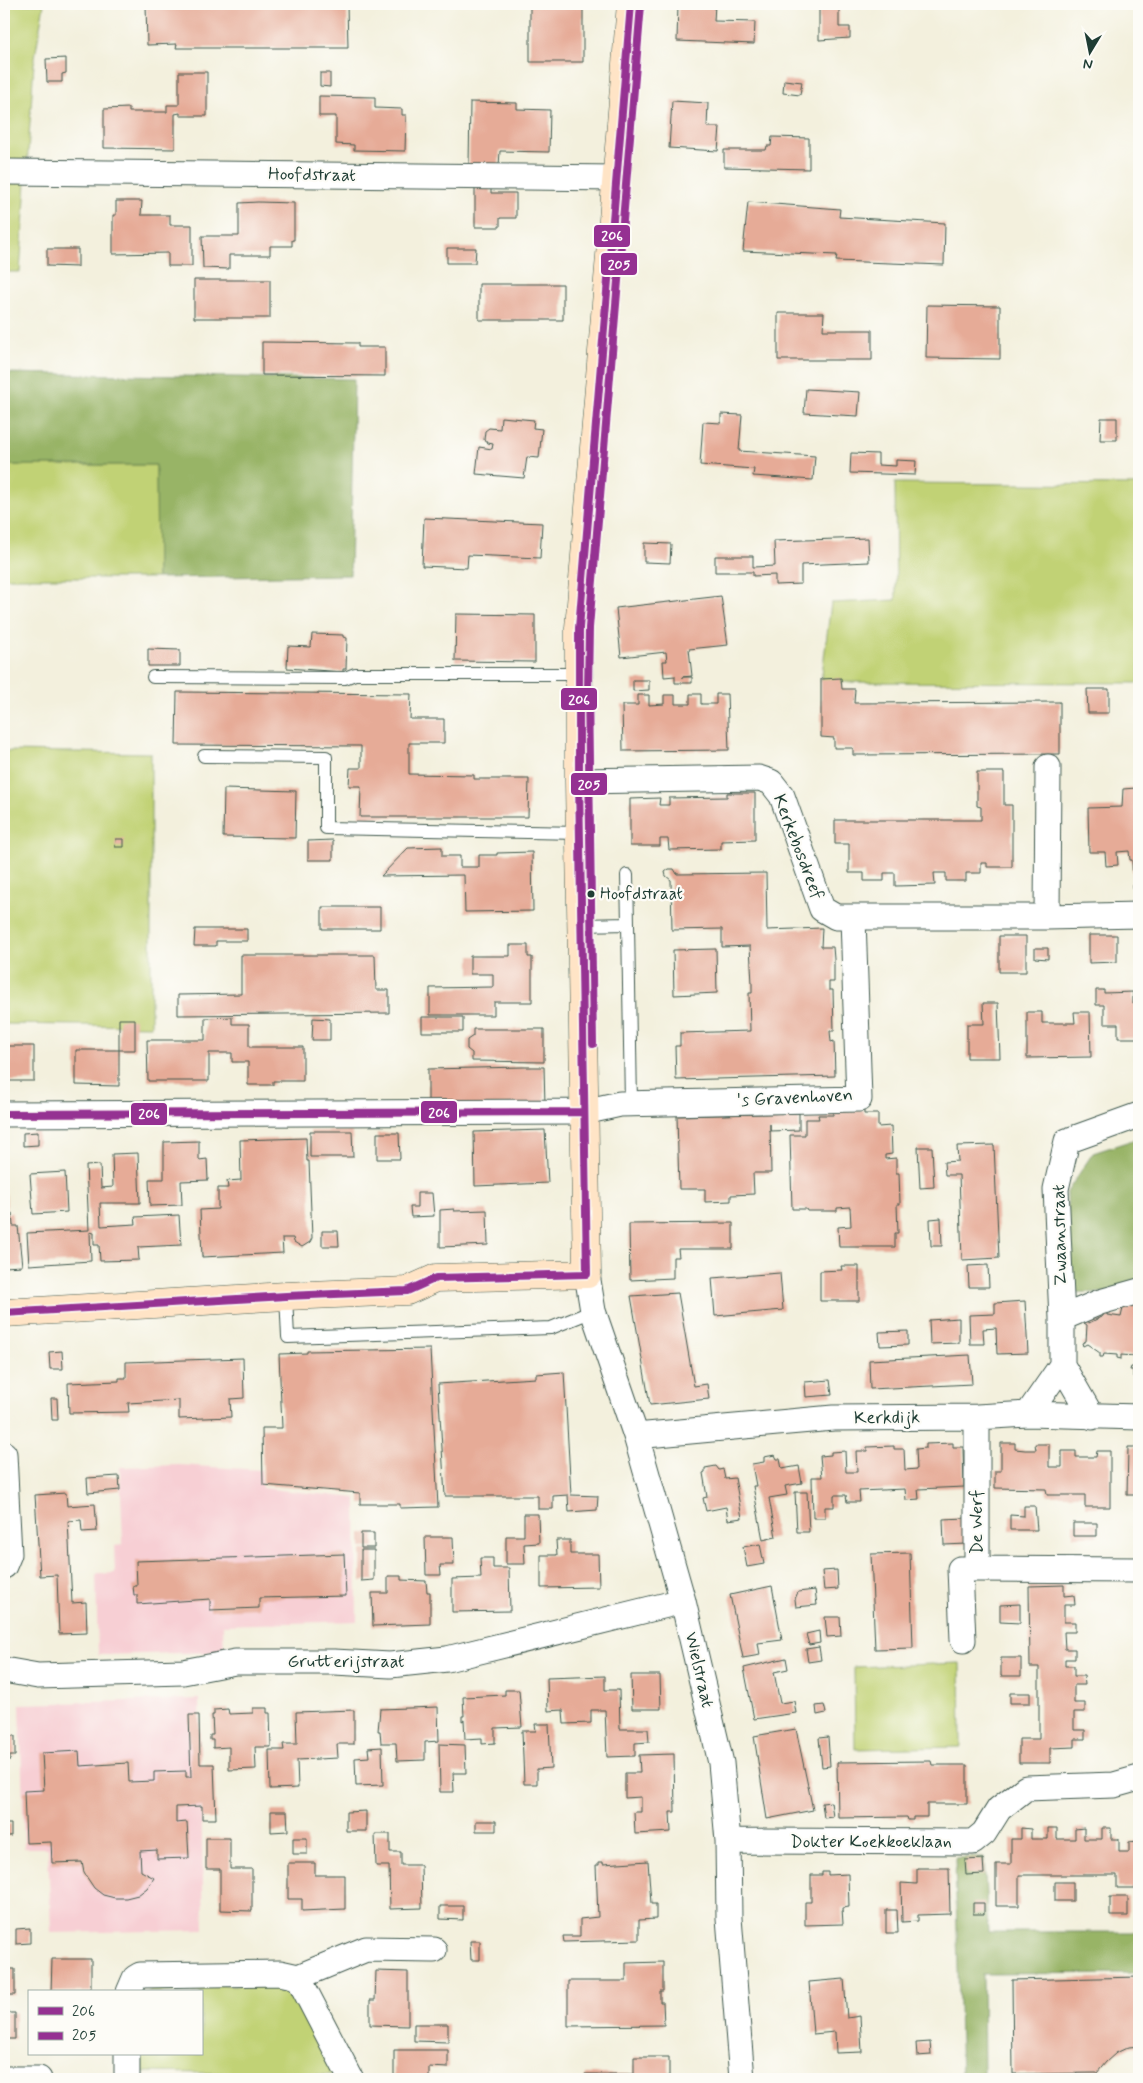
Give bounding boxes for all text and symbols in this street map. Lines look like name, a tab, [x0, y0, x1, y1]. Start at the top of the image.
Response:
north arrow	[1066, 28, 1116, 78]
text: N	[1082, 54, 1094, 73]
street label: Hoofdstraat	[268, 162, 356, 188]
line badge: 206	[593, 224, 631, 248]
text: 206	[601, 227, 623, 245]
line badge: 205	[600, 252, 638, 276]
text: 205	[608, 256, 631, 274]
line badge: 206	[560, 687, 598, 711]
text: 206	[568, 691, 590, 709]
line badge: 205	[570, 772, 608, 796]
text: 205	[578, 776, 601, 794]
street label: Kerkebosdreef	[767, 791, 829, 903]
place label: Hoofdstraat	[600, 883, 683, 905]
marker: Hoofdstraat	[586, 889, 596, 899]
street label: 's Gravenhoven	[737, 1083, 853, 1113]
line badge: 206	[420, 1100, 458, 1124]
line badge: 206	[130, 1102, 168, 1126]
text: 206	[428, 1104, 450, 1122]
text: 206	[138, 1105, 160, 1123]
street label: Zwaanstraat	[1047, 1184, 1073, 1286]
street label: Kerkdijk	[854, 1405, 920, 1431]
street label: De Werf	[965, 1490, 989, 1554]
street label: Wielstraat	[679, 1630, 719, 1710]
street label: Grutterijstraat	[287, 1650, 405, 1674]
street label: Dokter Koekkoeklaan	[790, 1830, 952, 1854]
legend	[28, 1990, 202, 2056]
text: 206	[72, 2002, 95, 2022]
text: 205	[72, 2026, 96, 2046]

